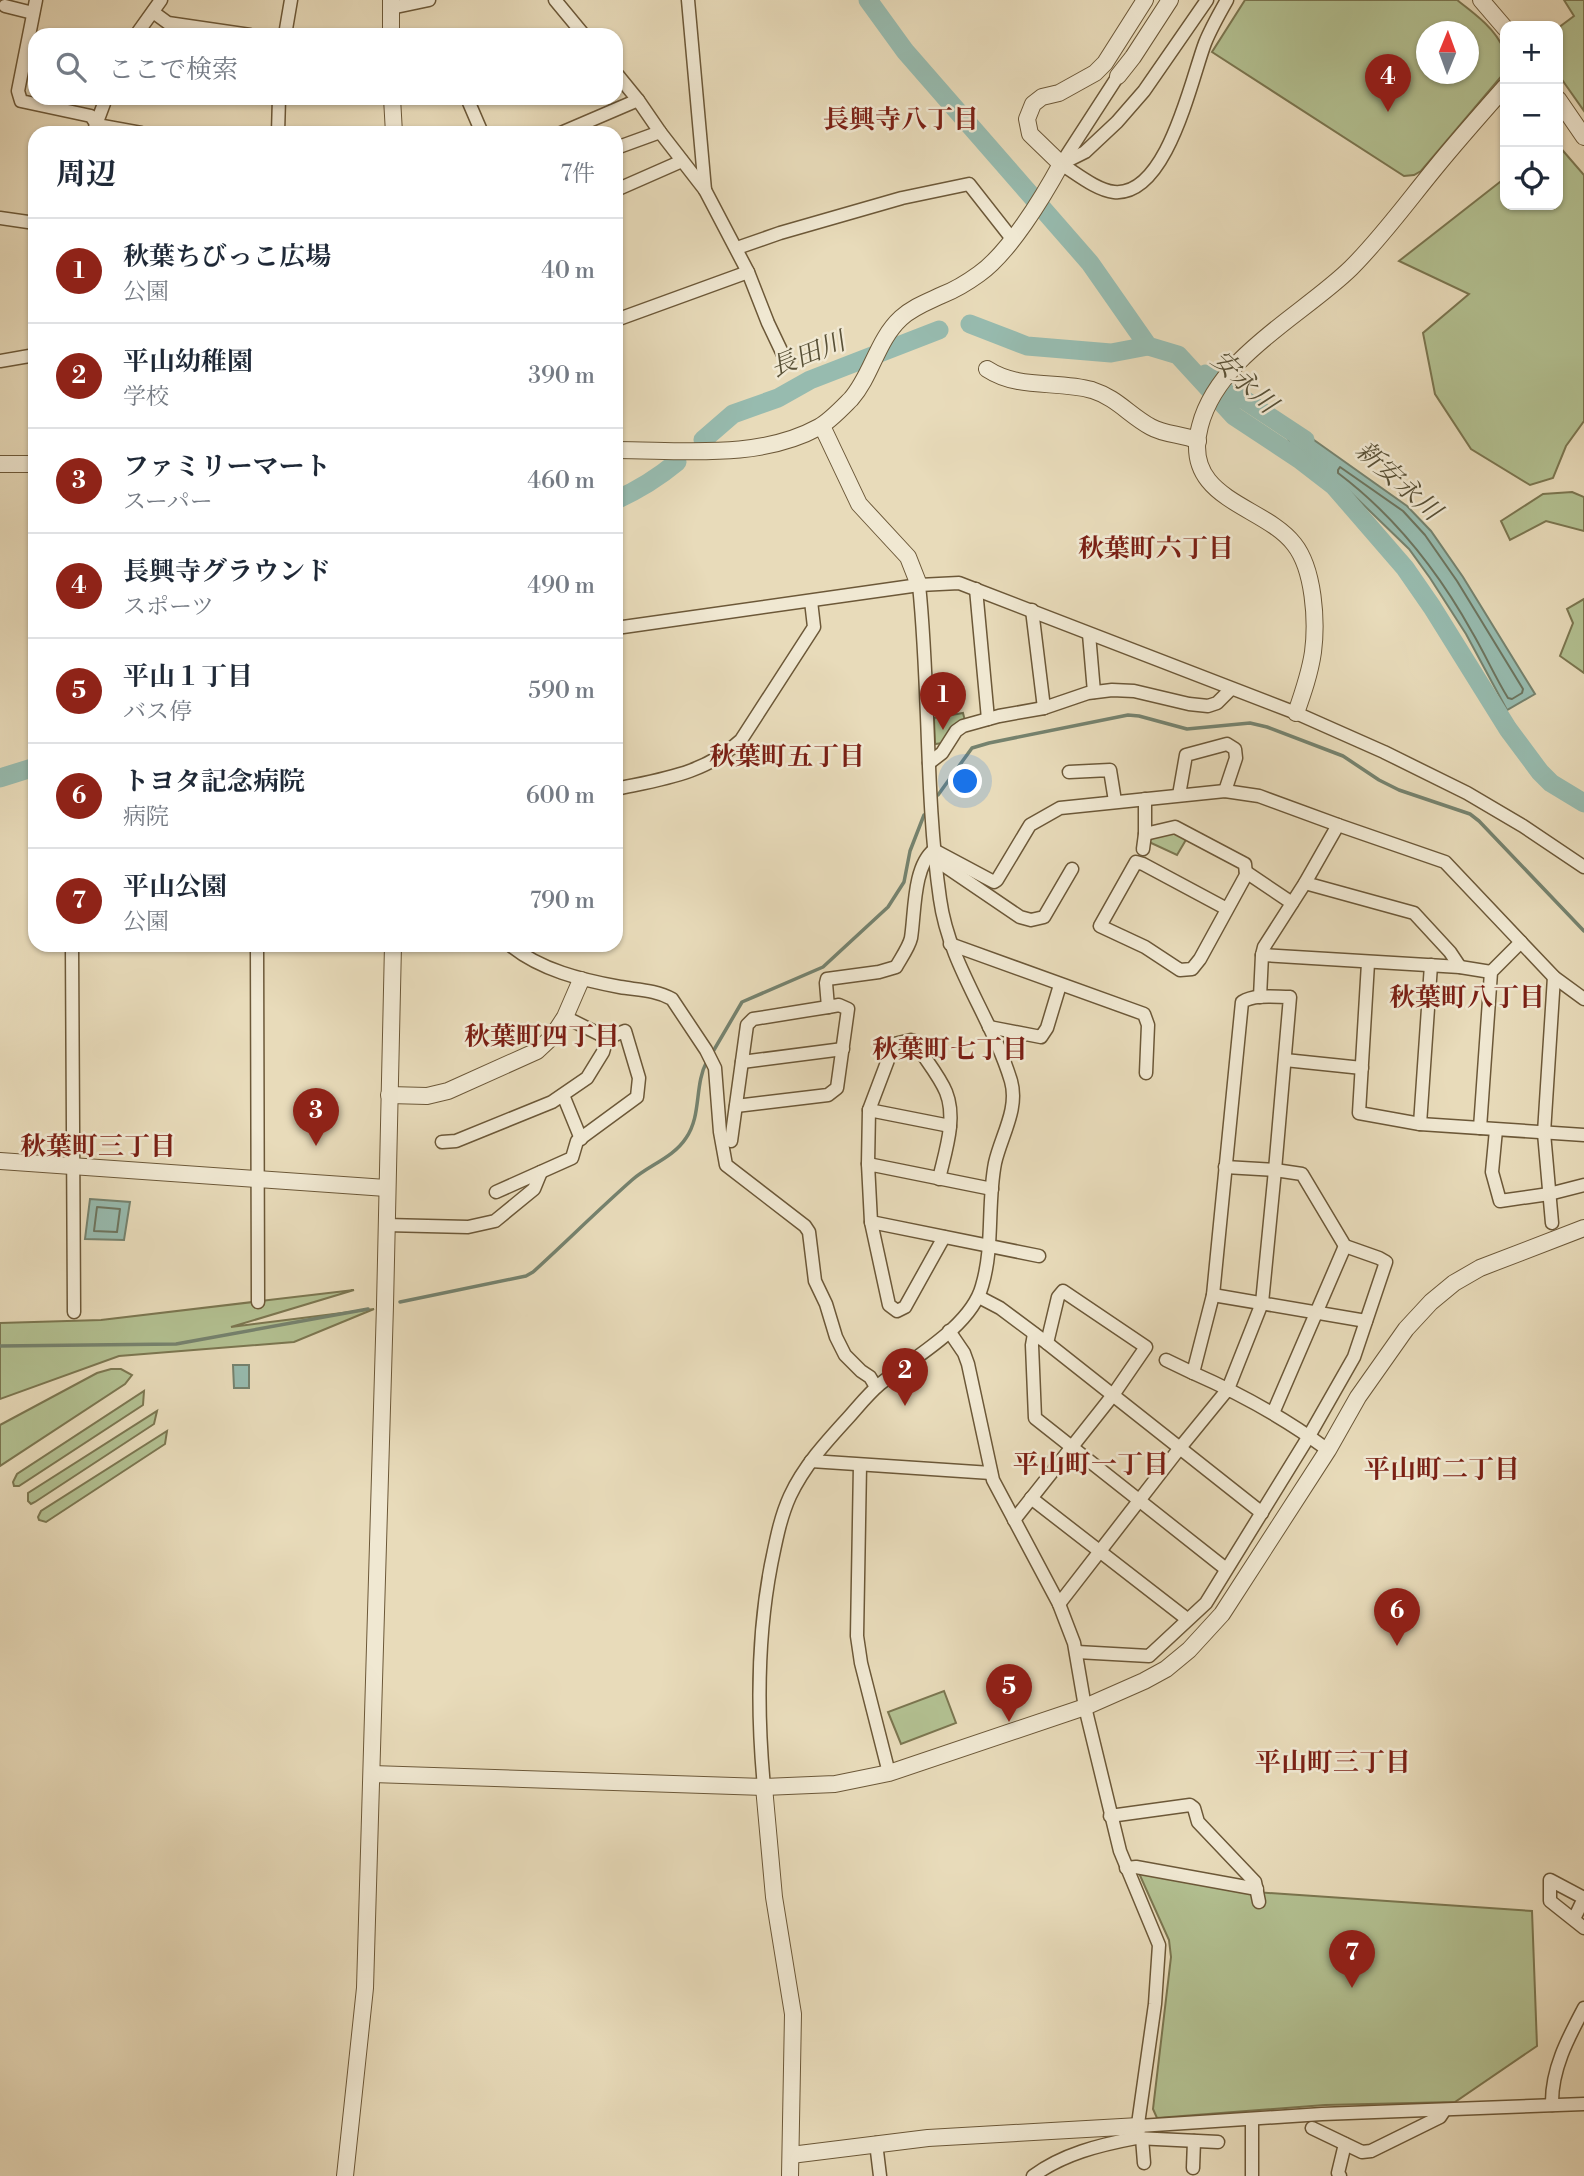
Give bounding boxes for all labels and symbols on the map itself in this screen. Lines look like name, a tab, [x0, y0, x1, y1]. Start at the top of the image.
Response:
north arrow	[1416, 21, 1479, 84]
pin: 4	[1365, 54, 1411, 112]
district label: 長興寺八丁目	[823, 104, 979, 136]
water label: 長田川	[766, 324, 853, 384]
water label: 安永川	[1205, 344, 1286, 422]
water label: 新安永川	[1349, 434, 1450, 530]
district label: 秋葉町六丁目	[1078, 533, 1234, 565]
pin: 1	[920, 672, 966, 730]
district label: 秋葉町五丁目	[709, 741, 865, 773]
your location	[948, 764, 982, 798]
district label: 秋葉町八丁目	[1389, 982, 1545, 1014]
district label: 秋葉町四丁目	[464, 1021, 620, 1053]
district label: 秋葉町七丁目	[872, 1034, 1028, 1066]
pin: 3	[293, 1088, 339, 1146]
district label: 秋葉町三丁目	[20, 1131, 176, 1163]
pin: 2	[882, 1348, 928, 1406]
district label: 平山町一丁目	[1013, 1449, 1169, 1481]
district label: 平山町二丁目	[1364, 1454, 1520, 1486]
pin: 6	[1374, 1588, 1420, 1646]
pin: 5	[986, 1664, 1032, 1722]
district label: 平山町三丁目	[1255, 1747, 1411, 1779]
pin: 7	[1329, 1930, 1375, 1988]

